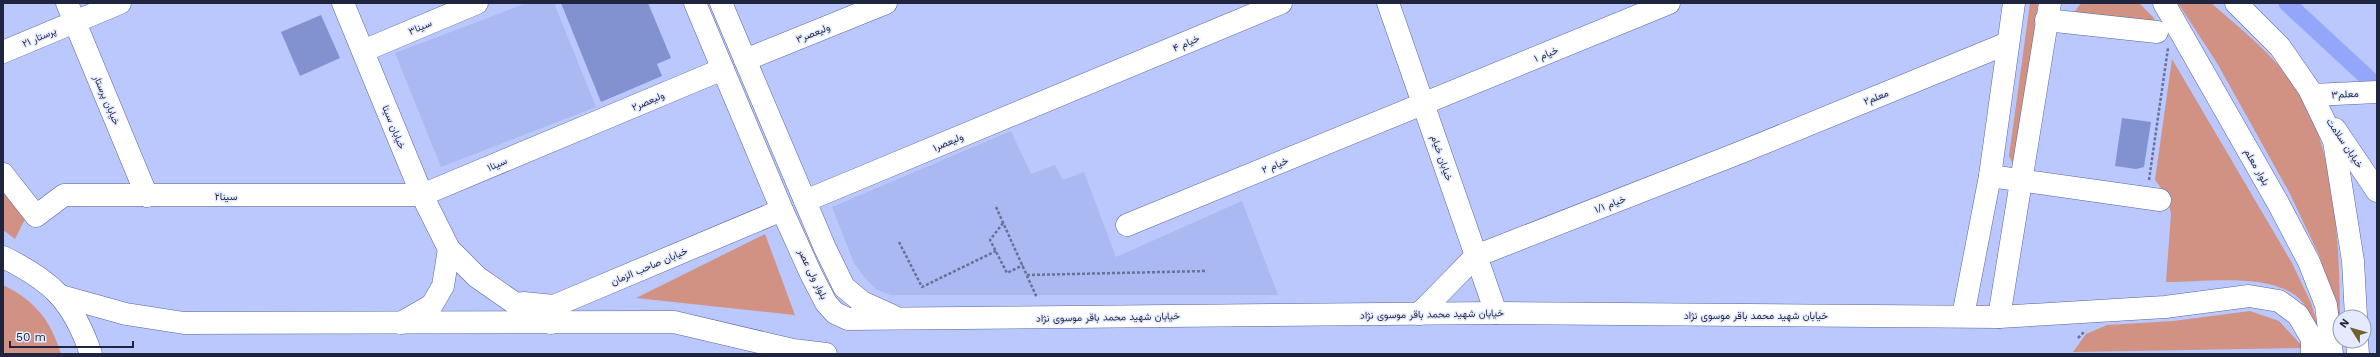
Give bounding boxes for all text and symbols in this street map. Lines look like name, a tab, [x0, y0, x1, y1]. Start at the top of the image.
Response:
street label: سینا۳	[407, 17, 434, 38]
street label: ولیعصر۳	[794, 21, 832, 46]
street label: پرستار ۲۱	[20, 25, 58, 51]
street label: خیام ۴	[1171, 32, 1202, 54]
street label: خیام ۱	[1532, 44, 1560, 65]
street label: خیابان پرستار	[89, 73, 123, 128]
street label: معلم۲	[1862, 87, 1890, 108]
street label: معلم۳	[2331, 88, 2359, 101]
street label: ولیعصر۲	[630, 89, 666, 114]
street label: خیابان سینا	[379, 104, 408, 151]
street label: خیابان سلامت	[2324, 116, 2366, 171]
street label: ولیعصر۱	[931, 131, 965, 154]
street label: خیابان خیام	[1428, 134, 1455, 183]
street label: بلوار معلم	[2241, 147, 2272, 188]
street label: سینا۱	[485, 155, 509, 174]
street label: خیام ۲	[1260, 155, 1290, 176]
street label: سینا۲	[215, 191, 237, 203]
street label: خیام ۱/۱	[1593, 193, 1628, 216]
street label: خیابان صاحب الزمان	[609, 245, 690, 288]
street label: بلوار ولی عصر	[795, 246, 830, 301]
street label: خیابان شهید محمد باقر موسوی نژاد	[1360, 307, 1504, 322]
north arrow	[2332, 309, 2372, 349]
street label: خیابان شهید محمد باقر موسوی نژاد	[1036, 310, 1180, 325]
street label: خیابان شهید محمد باقر موسوی نژاد	[1684, 310, 1828, 322]
text: N	[2337, 316, 2352, 330]
scale bar	[10, 323, 133, 349]
text: 50 m	[16, 330, 46, 344]

